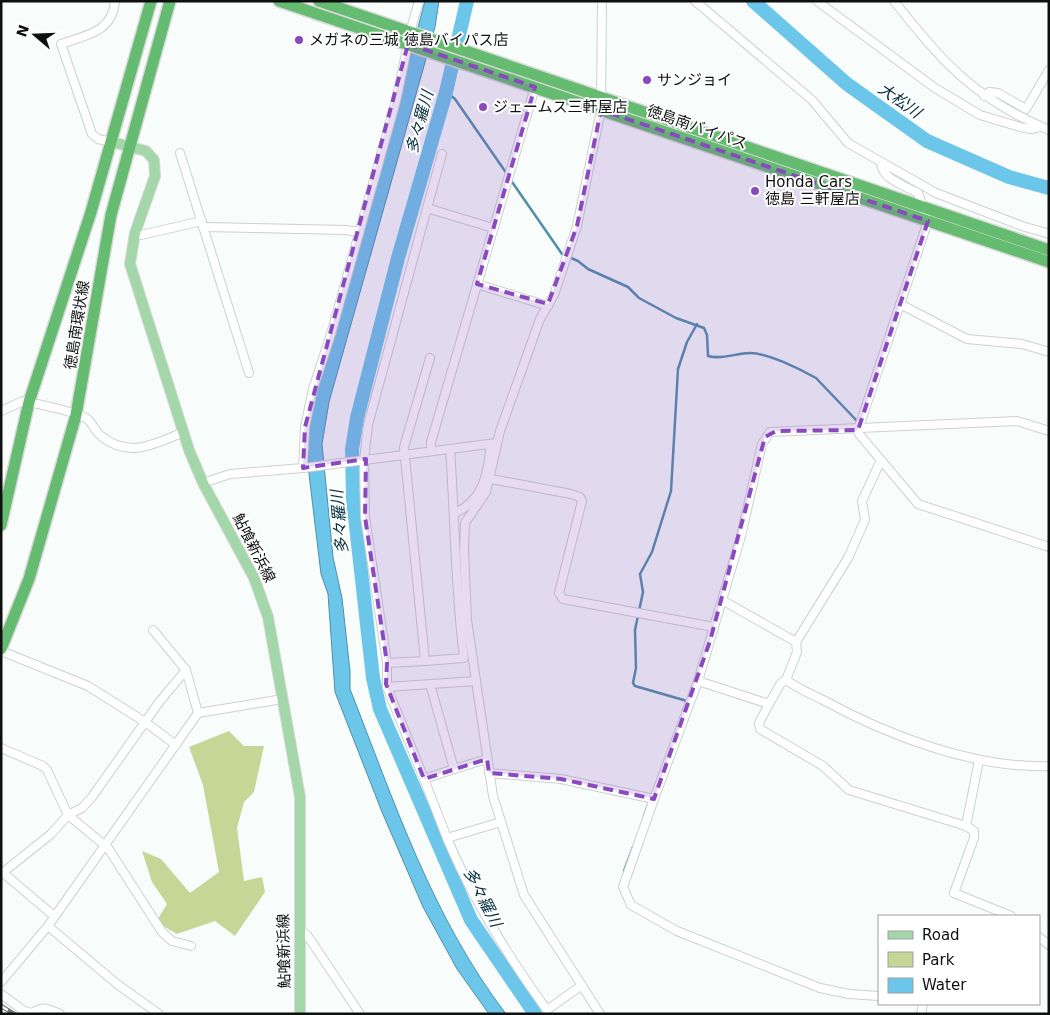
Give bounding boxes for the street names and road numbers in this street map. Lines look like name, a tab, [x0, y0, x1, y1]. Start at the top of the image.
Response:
street label: 徳島南バイパス	[645, 101, 749, 153]
street label: 徳島南環状線	[61, 279, 93, 371]
street label: 鮎喰新浜線	[229, 510, 279, 586]
street label: 鮎喰新浜線	[274, 913, 294, 989]

